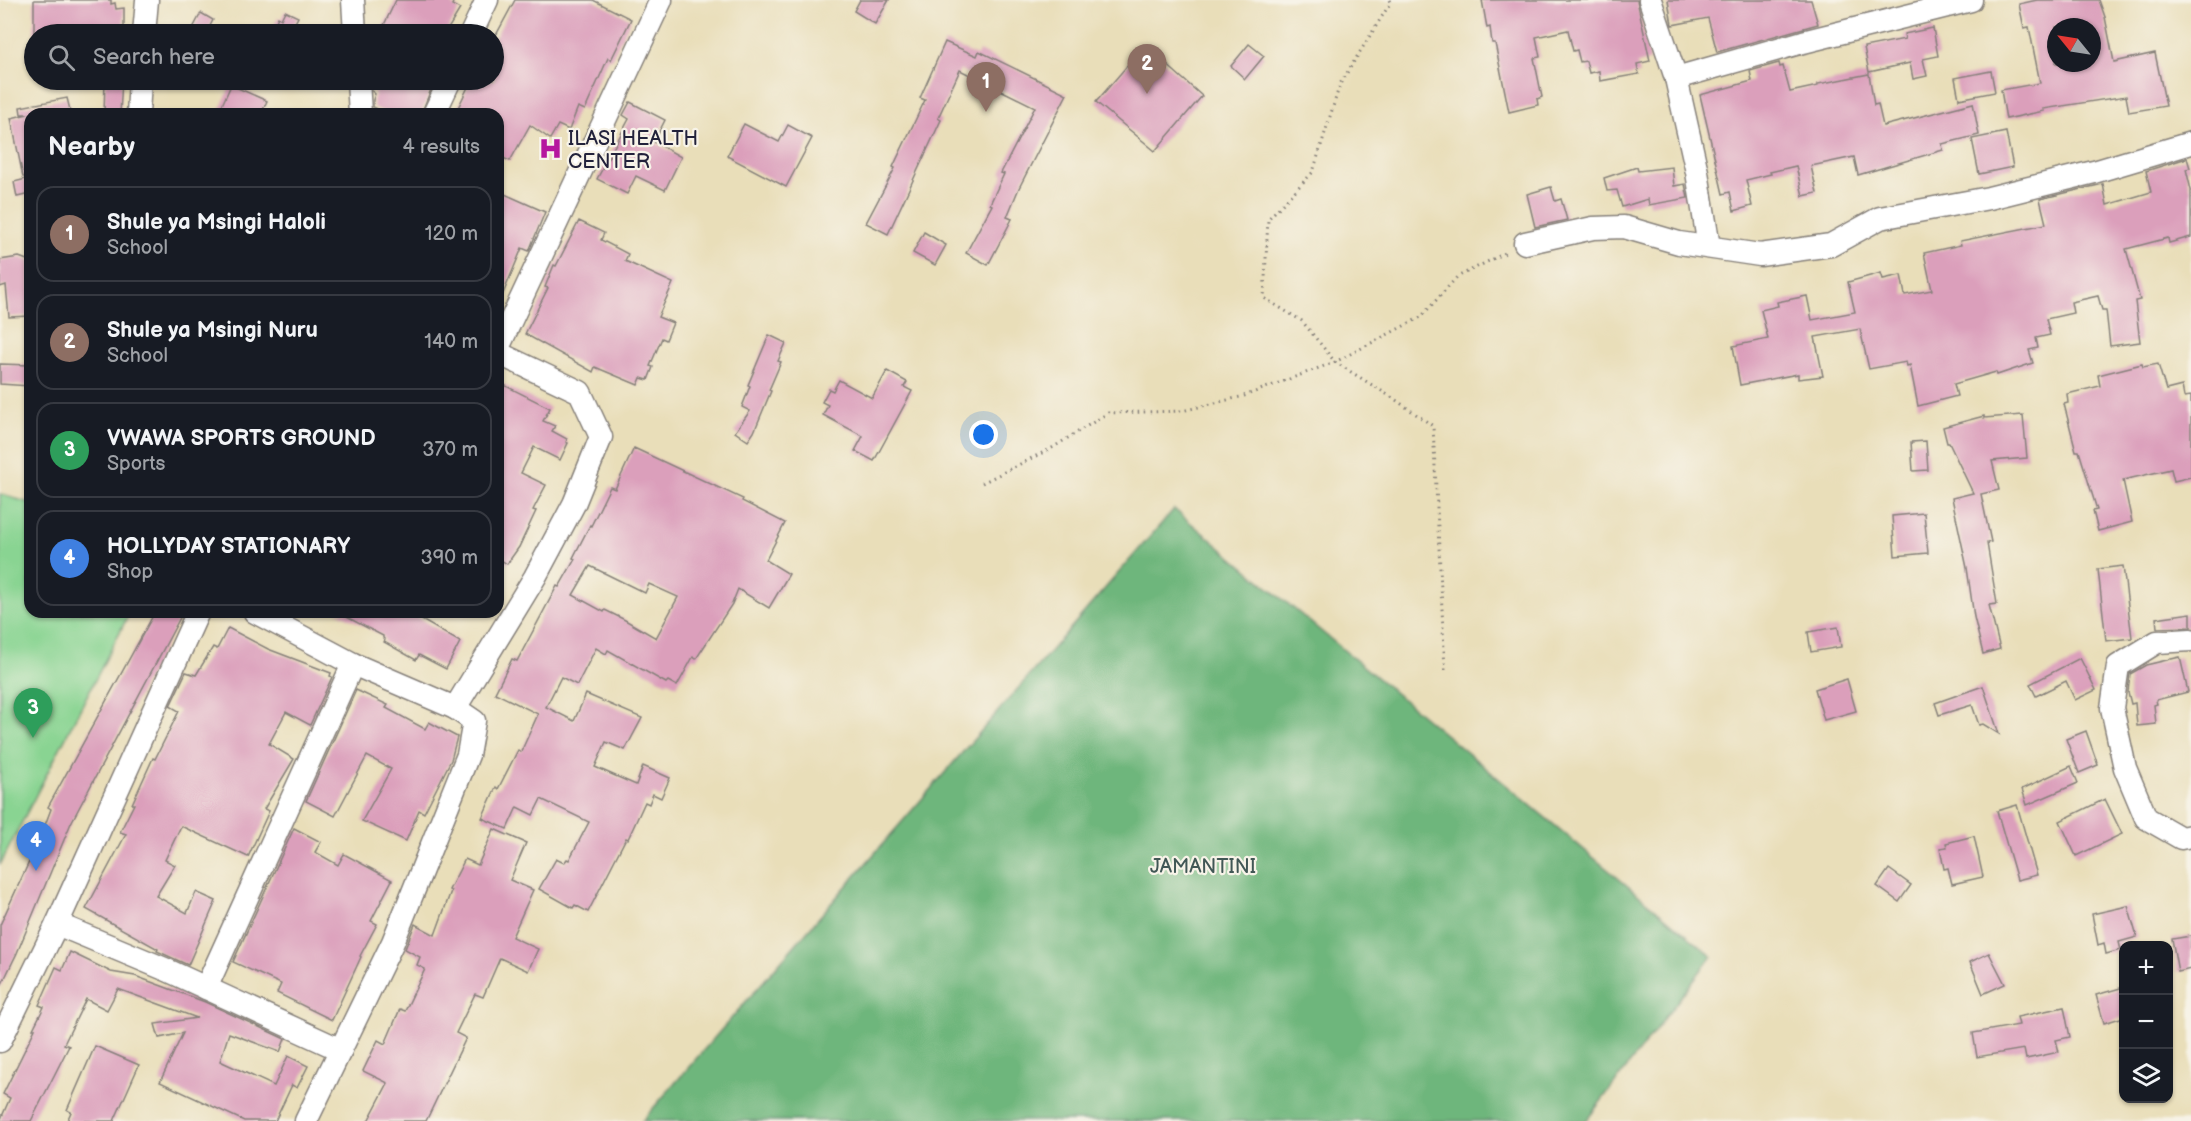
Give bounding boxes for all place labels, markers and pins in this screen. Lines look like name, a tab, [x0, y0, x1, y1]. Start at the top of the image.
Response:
pin: 2	[1128, 44, 1166, 94]
pin: 1	[966, 63, 1006, 112]
place label: ILASI HEALTH CENTER	[568, 127, 698, 174]
hospital icon: ILASI HEALTH CENTER	[537, 136, 563, 162]
pin: 3	[14, 688, 52, 738]
pin: 4	[16, 822, 56, 871]

